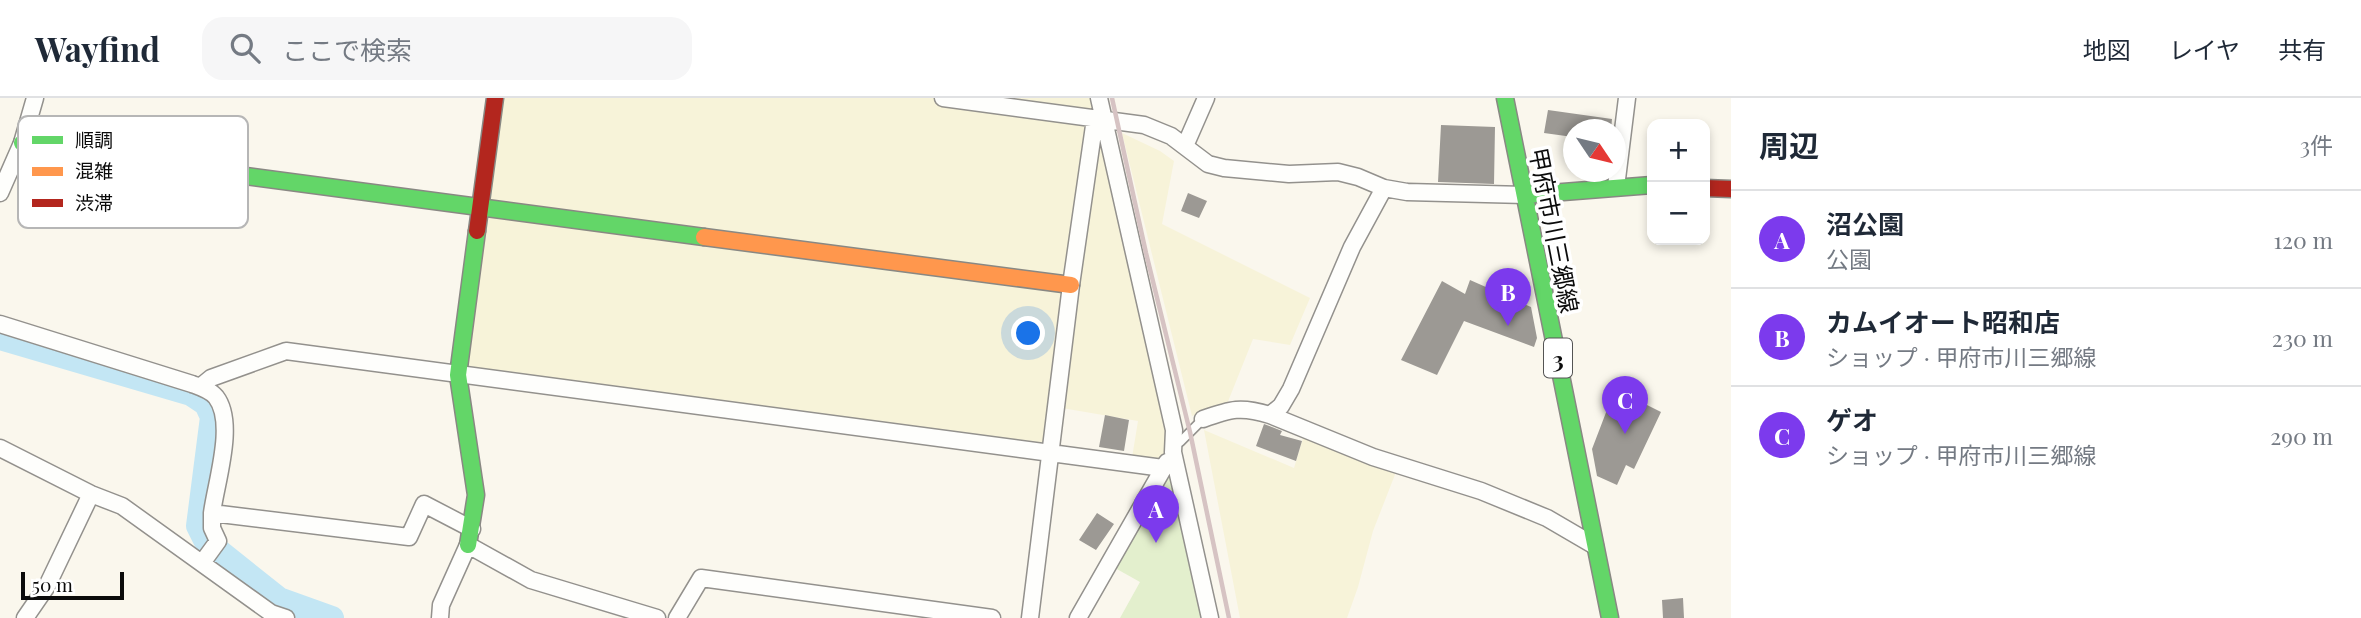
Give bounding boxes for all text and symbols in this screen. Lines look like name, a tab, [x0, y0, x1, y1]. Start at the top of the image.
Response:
search box	[202, 17, 692, 80]
text: Wayfind	[35, 26, 160, 70]
icon: search	[226, 29, 264, 67]
text: ここで検索	[282, 32, 412, 67]
text: 地図	[2083, 33, 2131, 65]
text: レイヤ	[2169, 33, 2240, 65]
text: 共有	[2278, 33, 2326, 65]
legend	[18, 116, 248, 228]
north arrow	[1563, 119, 1626, 182]
map controls	[1647, 119, 1710, 245]
button: +	[1647, 119, 1710, 182]
text: 周辺	[1759, 125, 1819, 165]
text: 順調	[75, 126, 113, 152]
text: 3件	[2300, 129, 2333, 160]
street label: 甲府市川三郷線	[1523, 144, 1587, 316]
text: 混雑	[75, 157, 113, 183]
button: −	[1647, 182, 1710, 245]
text: 渋滞	[75, 189, 113, 215]
text: 沼公園	[1826, 206, 1904, 241]
text: A	[1774, 224, 1790, 255]
text: 120 m	[2274, 224, 2333, 255]
text: 公園	[1826, 243, 1872, 274]
pin: B	[1485, 268, 1531, 326]
text: カムイオート昭和店	[1826, 304, 2060, 339]
your location	[1011, 316, 1045, 350]
text: B	[1774, 322, 1790, 353]
text: 230 m	[2272, 322, 2333, 353]
road number: 3	[1544, 339, 1572, 378]
text: ショップ · 甲府市川三郷線	[1826, 341, 2097, 372]
pin: C	[1602, 376, 1648, 434]
text: ゲオ	[1826, 402, 1878, 437]
text: C	[1774, 420, 1790, 451]
text: 290 m	[2270, 420, 2333, 451]
text: ショップ · 甲府市川三郷線	[1826, 439, 2097, 470]
pin: A	[1133, 485, 1179, 543]
scale bar	[21, 569, 124, 601]
text: 50 m	[32, 571, 73, 597]

